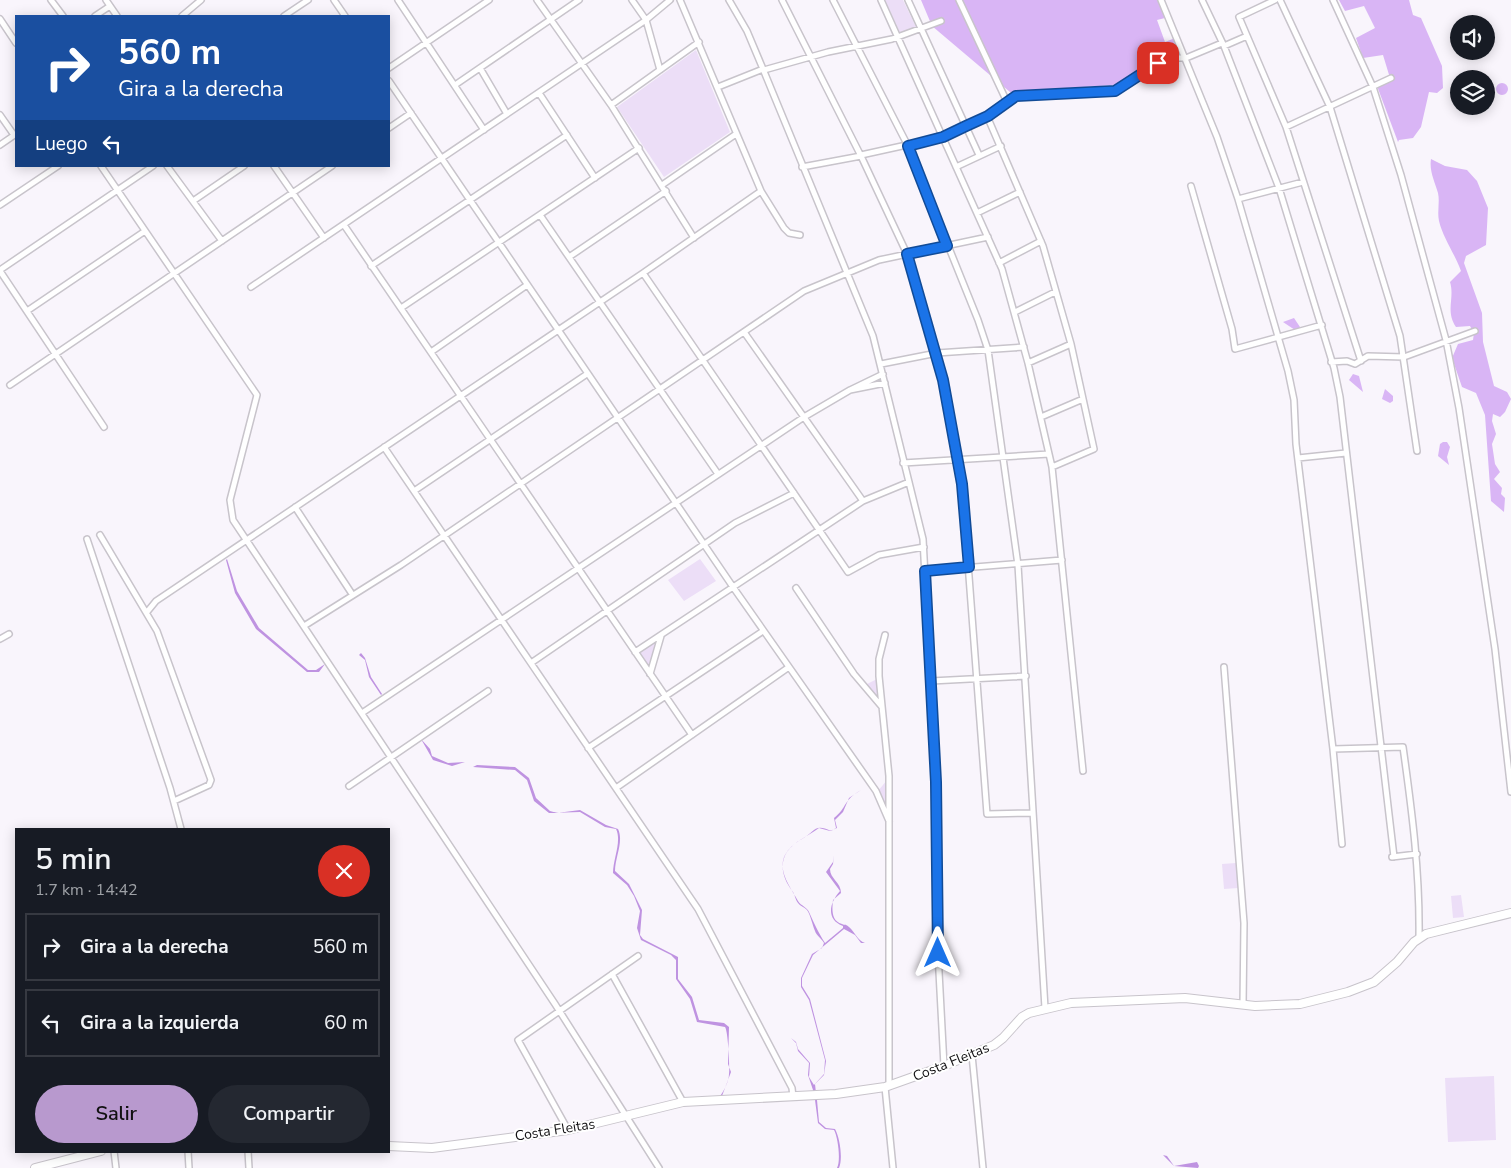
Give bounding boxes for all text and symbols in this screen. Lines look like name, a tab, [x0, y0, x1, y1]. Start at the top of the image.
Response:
map controls	[1450, 15, 1495, 115]
button: sound	[1450, 15, 1495, 60]
text: 560 m	[118, 29, 221, 76]
icon: right	[35, 35, 100, 100]
pin	[1137, 42, 1179, 84]
icon: arrive	[1144, 49, 1172, 77]
button: layers	[1450, 70, 1495, 115]
text: Gira a la derecha	[118, 74, 284, 104]
icon: left	[98, 130, 126, 158]
text: Luego	[35, 131, 88, 157]
text: 5 min	[35, 839, 111, 880]
button: close	[318, 845, 370, 897]
text: 1.7 km · 14:42	[35, 879, 138, 901]
position arrow	[911, 926, 963, 978]
icon: right	[37, 933, 65, 961]
text: Gira a la derecha	[80, 934, 229, 960]
text: 560 m	[313, 934, 368, 960]
icon: left	[37, 1009, 65, 1037]
text: Gira a la izquierda	[80, 1010, 239, 1036]
text: 60 m	[324, 1010, 368, 1036]
street label: Costa Fleitas	[910, 1038, 992, 1086]
button: Salir	[35, 1085, 198, 1143]
button: Compartir	[208, 1085, 370, 1143]
street label: Costa Fleitas	[514, 1114, 597, 1146]

